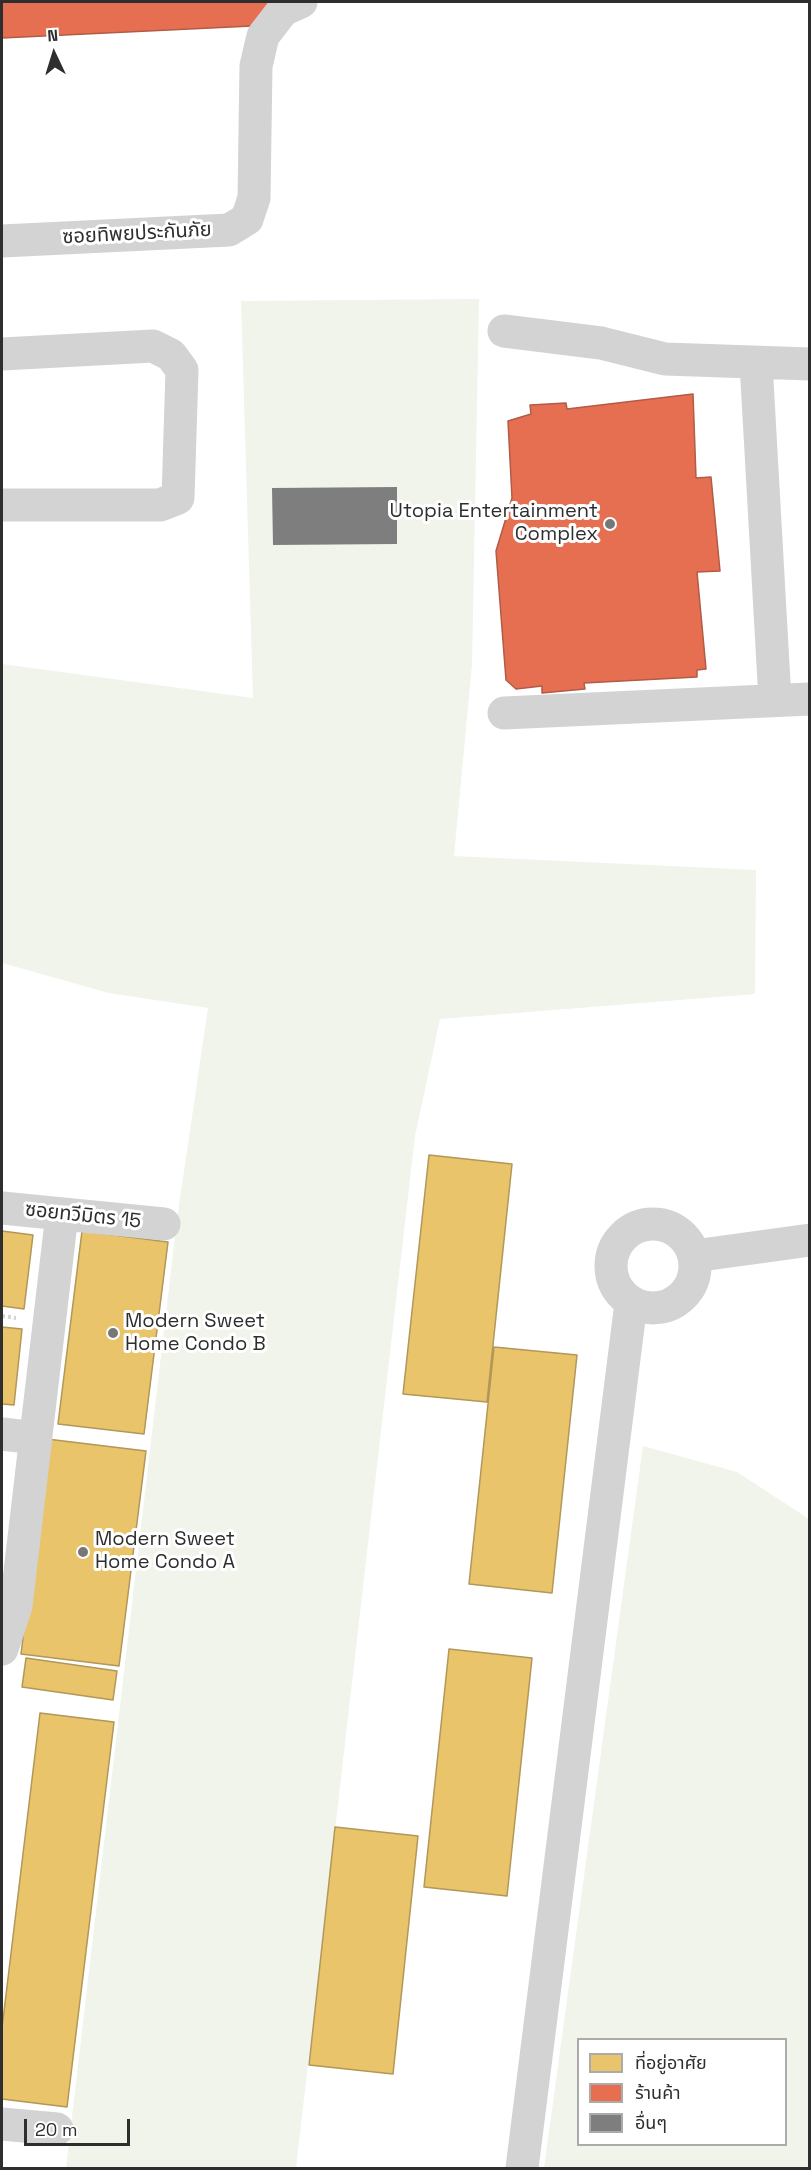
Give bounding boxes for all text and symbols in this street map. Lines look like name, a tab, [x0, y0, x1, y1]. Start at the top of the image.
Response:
north arrow	[24, 24, 84, 84]
text: N	[47, 25, 59, 46]
street label: ซอยทิพยประกันภัย	[62, 218, 212, 250]
place label: Utopia Entertainment Complex	[390, 500, 598, 547]
marker: Utopia Entertainment Complex	[603, 517, 617, 531]
street label: ซอยทวีมิตร 15	[24, 1198, 142, 1234]
place label: Modern Sweet Home Condo B	[125, 1310, 266, 1357]
marker: Modern Sweet Home Condo B	[106, 1326, 120, 1340]
place label: Modern Sweet Home Condo A	[95, 1528, 235, 1575]
marker: Modern Sweet Home Condo A	[76, 1545, 90, 1559]
legend	[577, 2038, 787, 2146]
text: ที่อยู่อาศัย	[635, 2051, 707, 2074]
text: ร้านค้า	[635, 2081, 681, 2104]
scale bar	[27, 2107, 134, 2145]
text: อื่นๆ	[635, 2111, 667, 2134]
text: 20 m	[35, 2118, 78, 2141]

